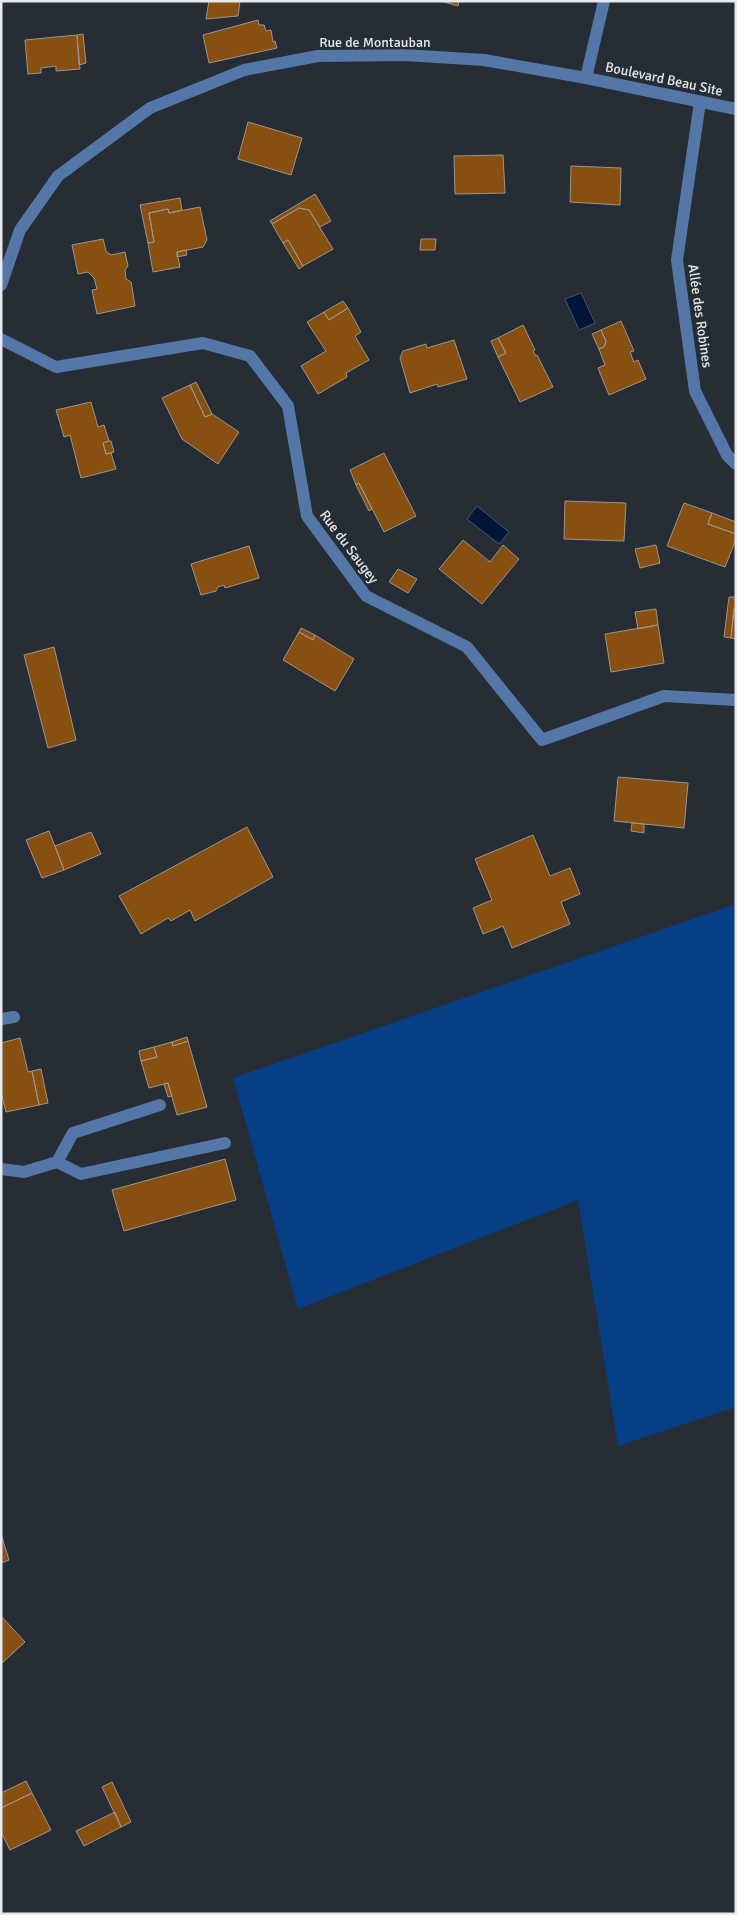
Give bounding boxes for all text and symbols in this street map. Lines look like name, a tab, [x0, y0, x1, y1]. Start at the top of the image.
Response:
street label: Rue de Montauban	[319, 34, 431, 51]
street label: Boulevard Beau Site	[604, 58, 724, 100]
street label: Allée des Robines	[684, 263, 716, 369]
street label: Rue du Saugey	[316, 507, 382, 587]

